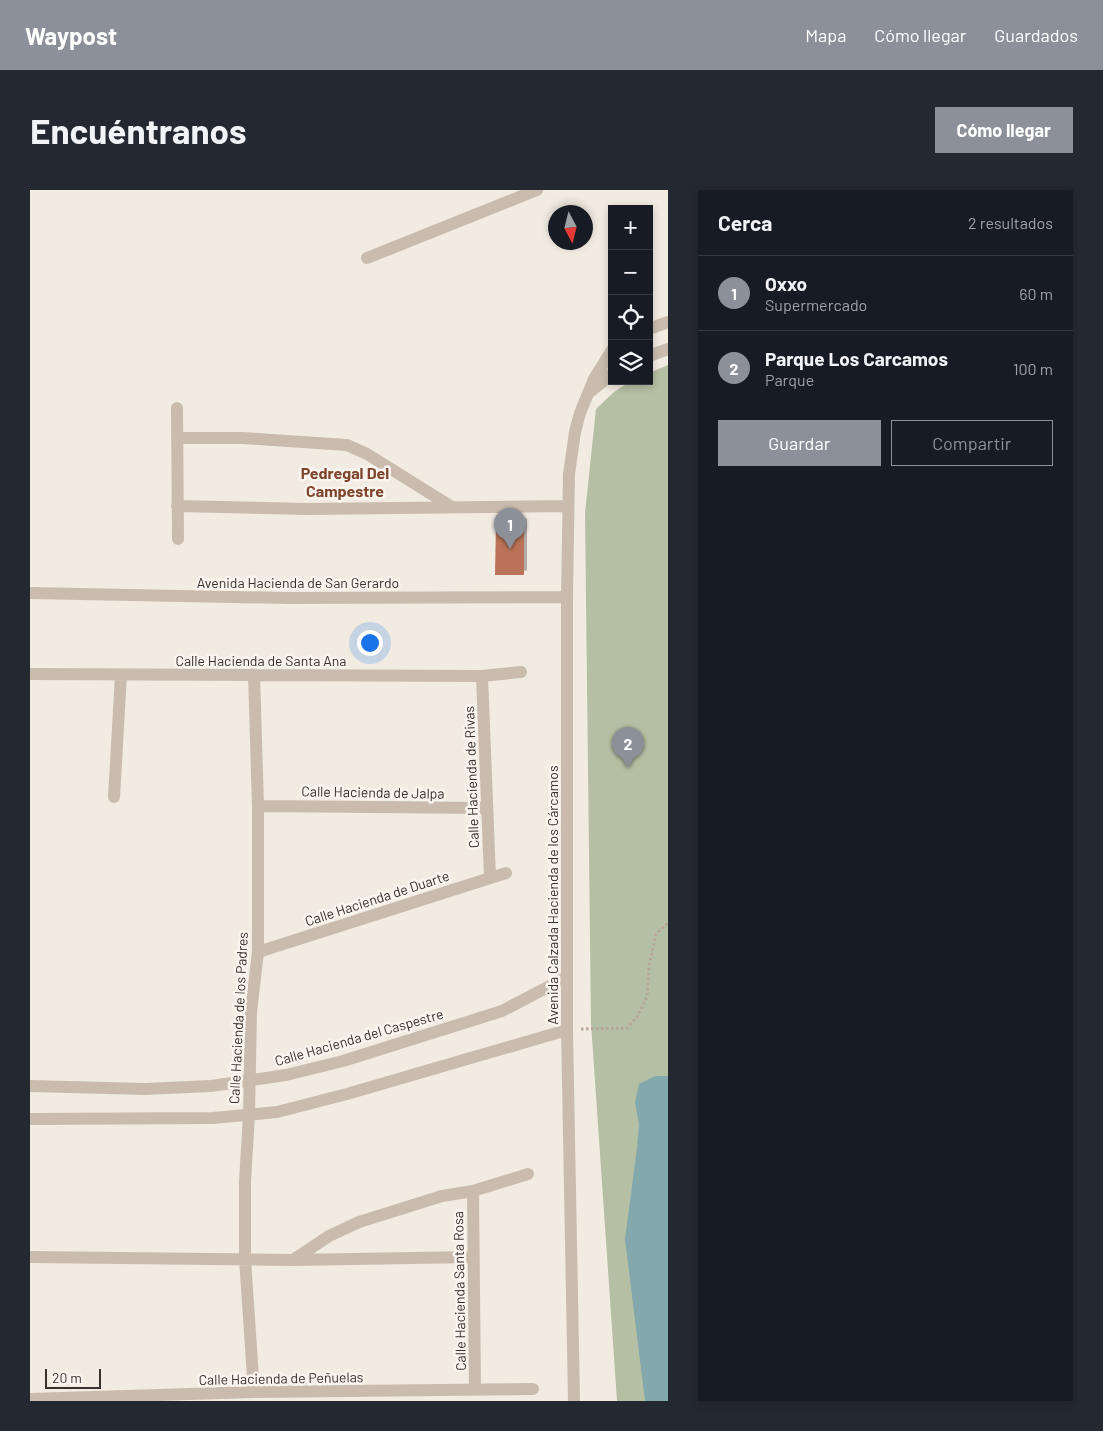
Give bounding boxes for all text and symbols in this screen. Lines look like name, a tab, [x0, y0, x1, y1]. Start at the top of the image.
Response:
text: Waypost	[25, 21, 117, 50]
text: Mapa	[805, 24, 846, 46]
text: Cómo llegar	[874, 24, 966, 46]
text: Guardados	[994, 24, 1078, 46]
button: Cómo llegar	[935, 107, 1073, 153]
text: Encuéntranos	[30, 109, 247, 151]
north arrow	[548, 205, 593, 250]
map controls	[608, 205, 653, 385]
button: +	[608, 205, 653, 250]
text: Cerca	[718, 210, 772, 235]
text: 2 resultados	[968, 213, 1053, 232]
button: −	[608, 250, 653, 295]
text: Oxxo	[765, 272, 807, 295]
text: 1	[731, 284, 737, 303]
text: 60 m	[1019, 284, 1053, 303]
button: locate	[608, 295, 653, 340]
text: Supermercado	[765, 295, 867, 314]
button: layers	[608, 340, 653, 385]
text: Parque Los Carcamos	[765, 347, 948, 370]
text: 2	[730, 359, 738, 378]
text: 100 m	[1013, 359, 1053, 378]
text: Parque	[765, 370, 814, 389]
button: Guardar	[718, 420, 881, 466]
button: Compartir	[891, 420, 1053, 466]
district label: Pedregal Del Campestre	[301, 463, 389, 500]
pin: 1	[494, 508, 526, 549]
street label: Avenida Hacienda de San Gerardo	[197, 574, 399, 591]
your location	[357, 630, 383, 656]
street label: Calle Hacienda de Santa Ana	[176, 652, 346, 669]
street label: Calle Hacienda de Rivas	[460, 705, 482, 848]
pin: 2	[612, 727, 644, 768]
street label: Avenida Calzada Hacienda de los Cárcamos	[544, 765, 561, 1025]
street label: Calle Hacienda de Jalpa	[301, 782, 445, 802]
street label: Calle Hacienda de Duarte	[303, 867, 451, 929]
street label: Calle Hacienda de los Padres	[225, 931, 251, 1105]
street label: Calle Hacienda del Caspestre	[273, 1005, 445, 1069]
street label: Calle Hacienda Santa Rosa	[449, 1211, 469, 1371]
scale bar	[45, 1366, 101, 1389]
street label: Calle Hacienda de Peñuelas	[198, 1368, 364, 1388]
text: 20 m	[52, 1369, 82, 1386]

